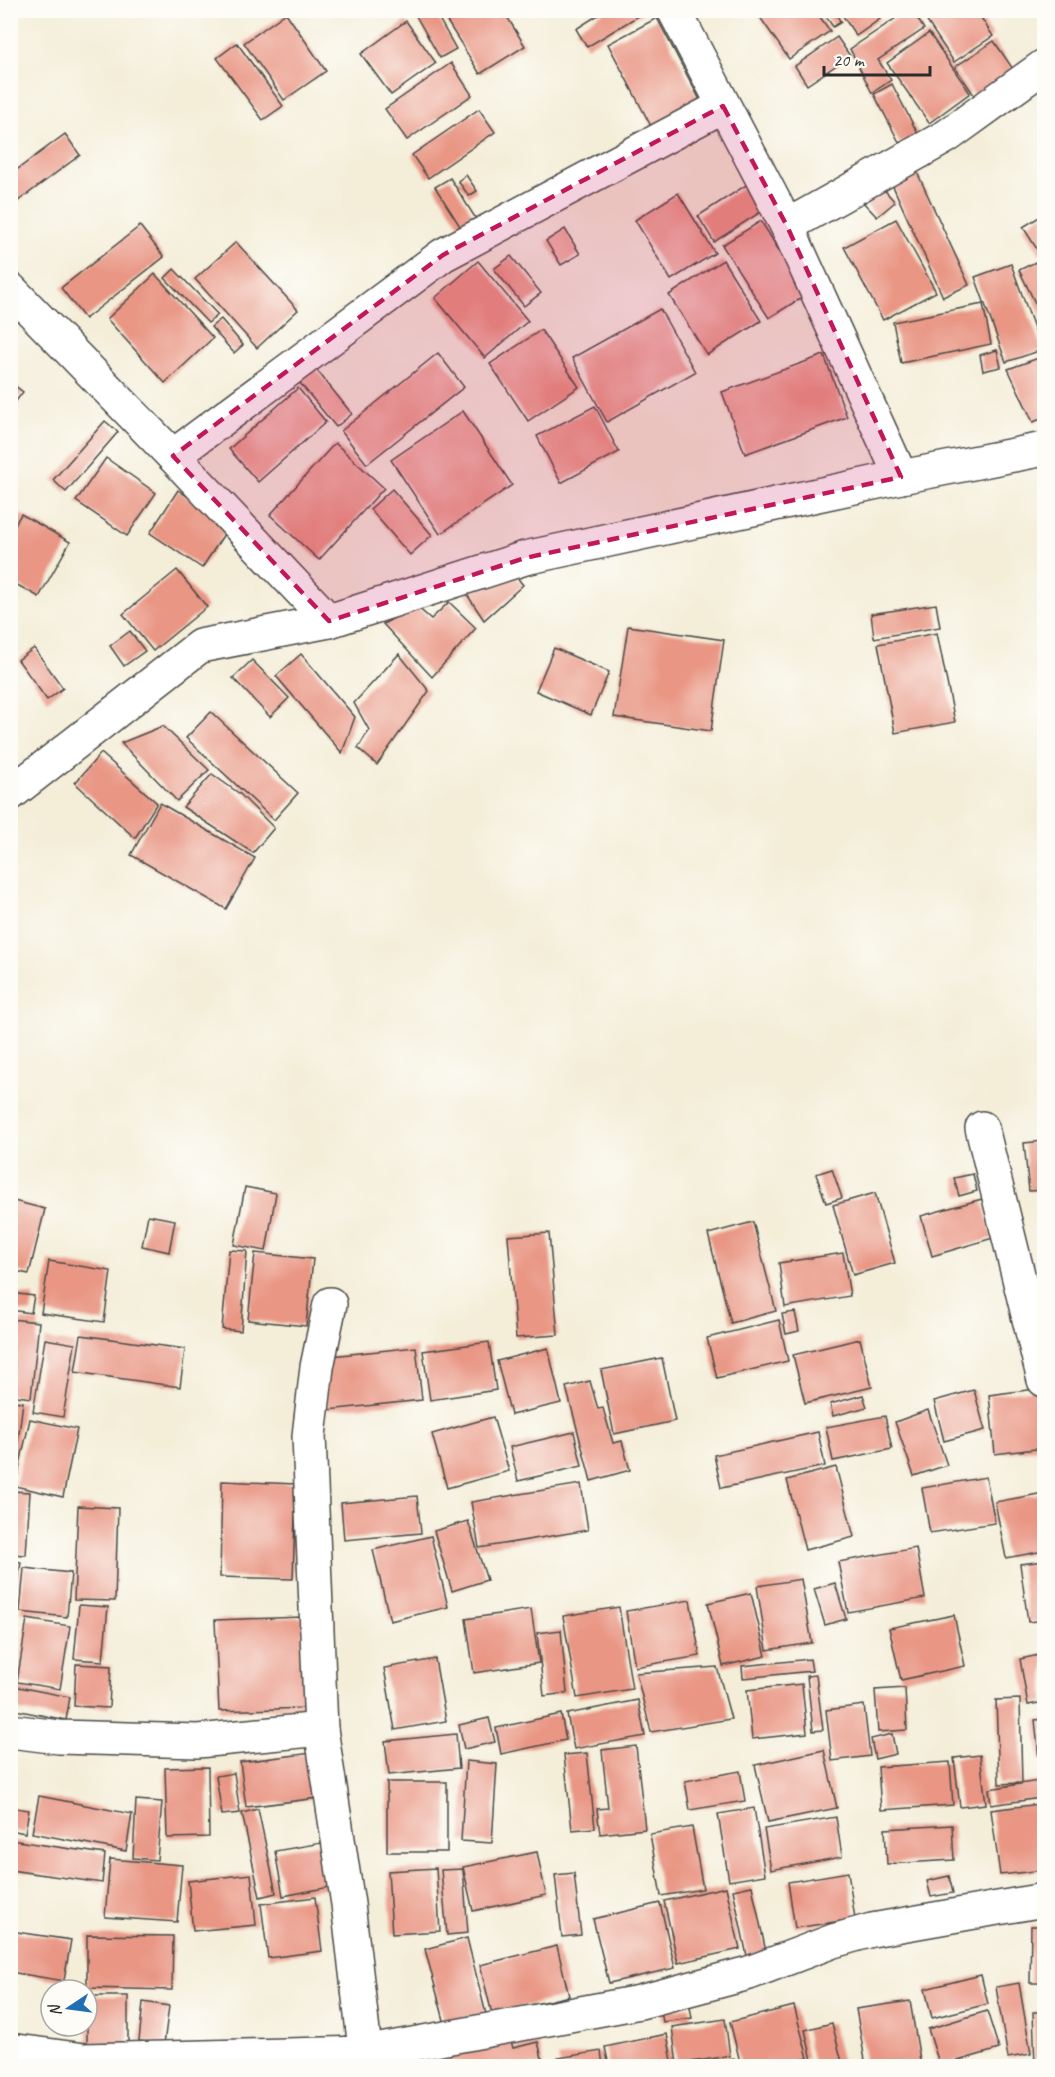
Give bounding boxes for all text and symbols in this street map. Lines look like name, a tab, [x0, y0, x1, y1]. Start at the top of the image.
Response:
scale bar	[824, 39, 930, 77]
text: 20 m	[833, 49, 866, 71]
north arrow	[39, 1978, 99, 2038]
text: N	[44, 2001, 66, 2018]

